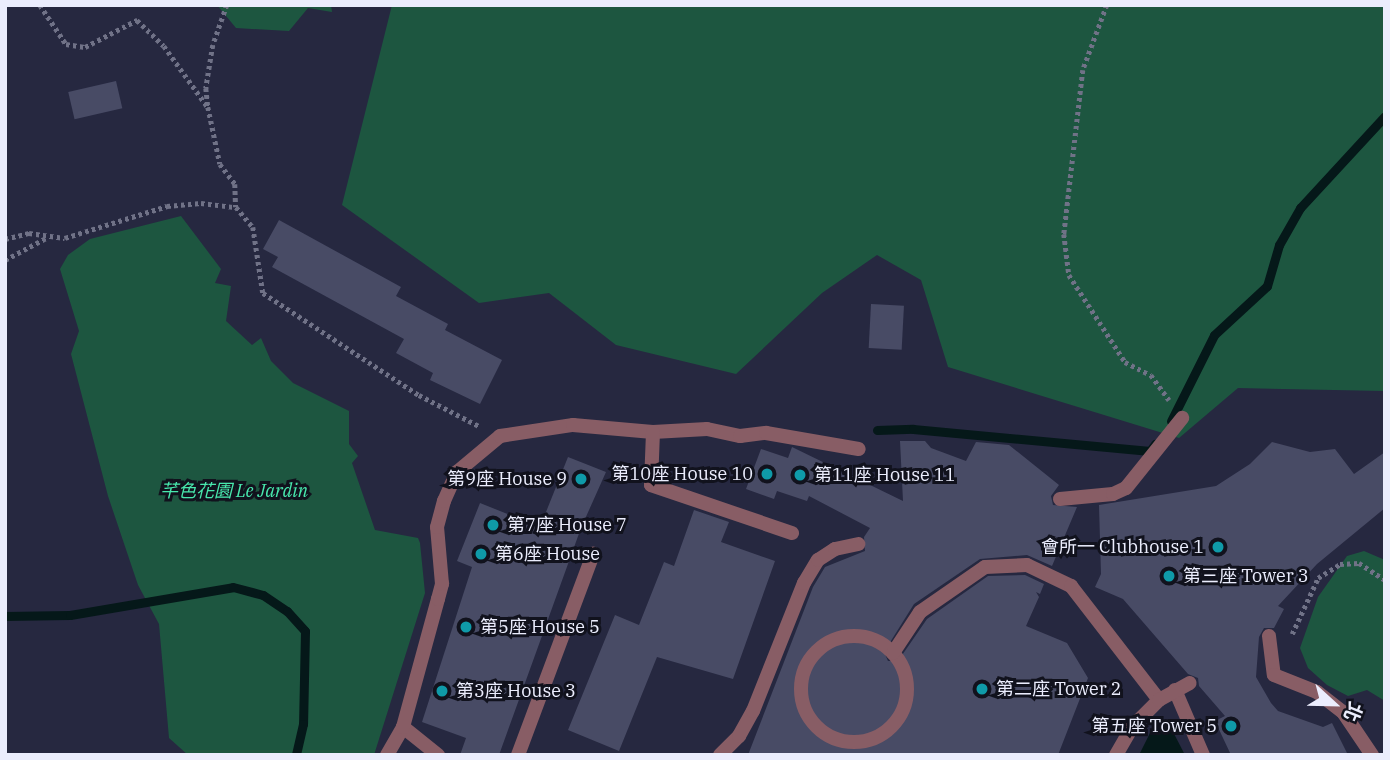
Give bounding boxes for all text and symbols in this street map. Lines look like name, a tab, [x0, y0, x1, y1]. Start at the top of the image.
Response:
place label: 第10座 House 10	[612, 463, 753, 485]
place label: 第11座 House 11	[814, 464, 955, 486]
marker: 第10座 House 10	[759, 466, 775, 482]
marker: 第11座 House 11	[792, 467, 808, 483]
place label: 第9座 House 9	[447, 468, 567, 490]
marker: 第9座 House 9	[573, 471, 589, 487]
park label: 芊色花園 Le Jardin	[160, 480, 308, 502]
place label: 第7座 House 7	[507, 514, 627, 536]
marker: 第7座 House 7	[485, 517, 501, 533]
place label: 會所一 Clubhouse 1	[1041, 536, 1204, 558]
marker: 會所一 Clubhouse 1	[1210, 539, 1226, 555]
place label: 第6座 House	[495, 543, 600, 565]
marker: 第6座 House	[473, 546, 489, 562]
place label: 第三座 Tower 3	[1183, 565, 1309, 587]
marker: 第三座 Tower 3	[1161, 568, 1177, 584]
place label: 第5座 House 5	[480, 616, 600, 638]
marker: 第5座 House 5	[458, 619, 474, 635]
north arrow	[1299, 669, 1369, 739]
place label: 第二座 Tower 2	[996, 678, 1122, 700]
place label: 第3座 House 3	[456, 680, 576, 702]
marker: 第二座 Tower 2	[974, 681, 990, 697]
marker: 第3座 House 3	[434, 683, 450, 699]
text: 北	[1339, 699, 1368, 725]
place label: 第五座 Tower 5	[1091, 715, 1217, 737]
marker: 第五座 Tower 5	[1223, 718, 1239, 734]

